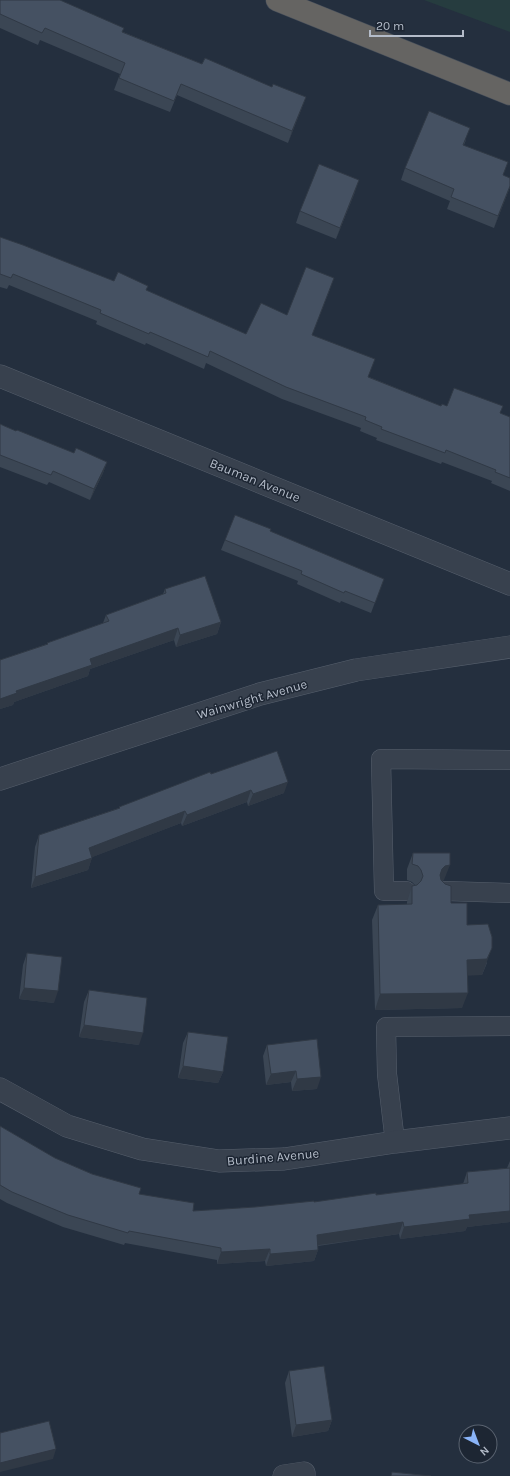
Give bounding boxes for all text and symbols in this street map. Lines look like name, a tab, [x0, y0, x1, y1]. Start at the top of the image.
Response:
scale bar	[370, 12, 463, 38]
text: 20 m	[376, 19, 404, 33]
street label: Bauman Avenue	[208, 455, 303, 505]
street label: Wainwright Avenue	[195, 676, 309, 722]
street label: Burdine Avenue	[226, 1145, 320, 1169]
north arrow	[458, 1424, 498, 1464]
text: N	[477, 1444, 492, 1459]

